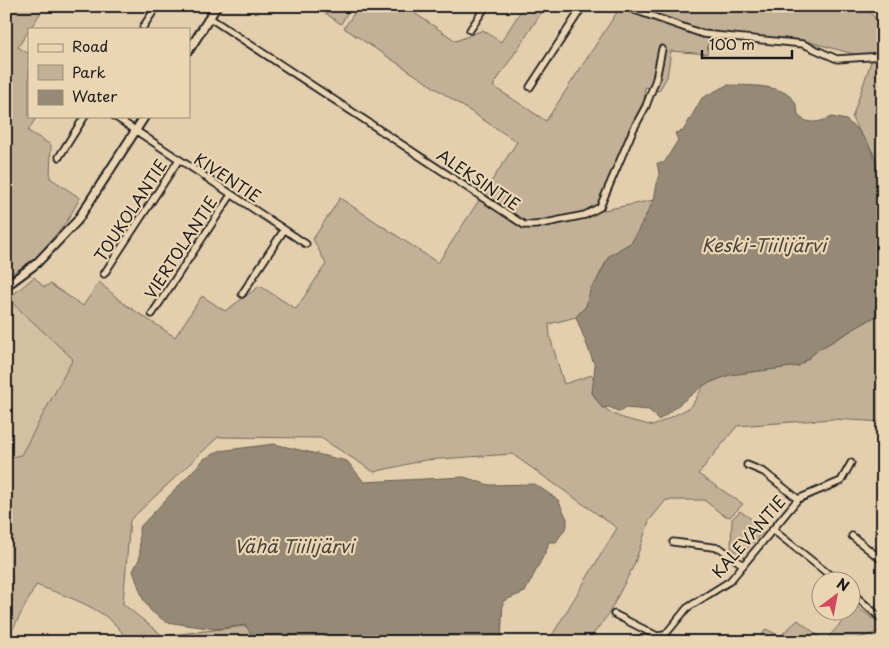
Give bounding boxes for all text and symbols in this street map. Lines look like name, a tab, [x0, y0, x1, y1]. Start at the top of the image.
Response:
legend	[28, 28, 190, 118]
scale bar	[702, 28, 792, 60]
text: 100 m	[709, 32, 755, 55]
text: Road	[72, 34, 108, 57]
text: Park	[72, 60, 106, 83]
text: Water	[72, 84, 117, 107]
street label: ALEKSINTIE	[433, 142, 525, 216]
street label: KIVENTIE	[190, 146, 266, 208]
street label: TOUKOLANTIE	[88, 154, 172, 266]
street label: VIERTOLANTIE	[138, 191, 222, 303]
water label: Keski-Tiilijärvi	[702, 231, 829, 258]
street label: KALEVANTIE	[705, 490, 791, 582]
water label: Vähä Tiilijärvi	[234, 532, 357, 559]
north arrow	[812, 570, 862, 620]
text: N	[833, 573, 853, 596]

